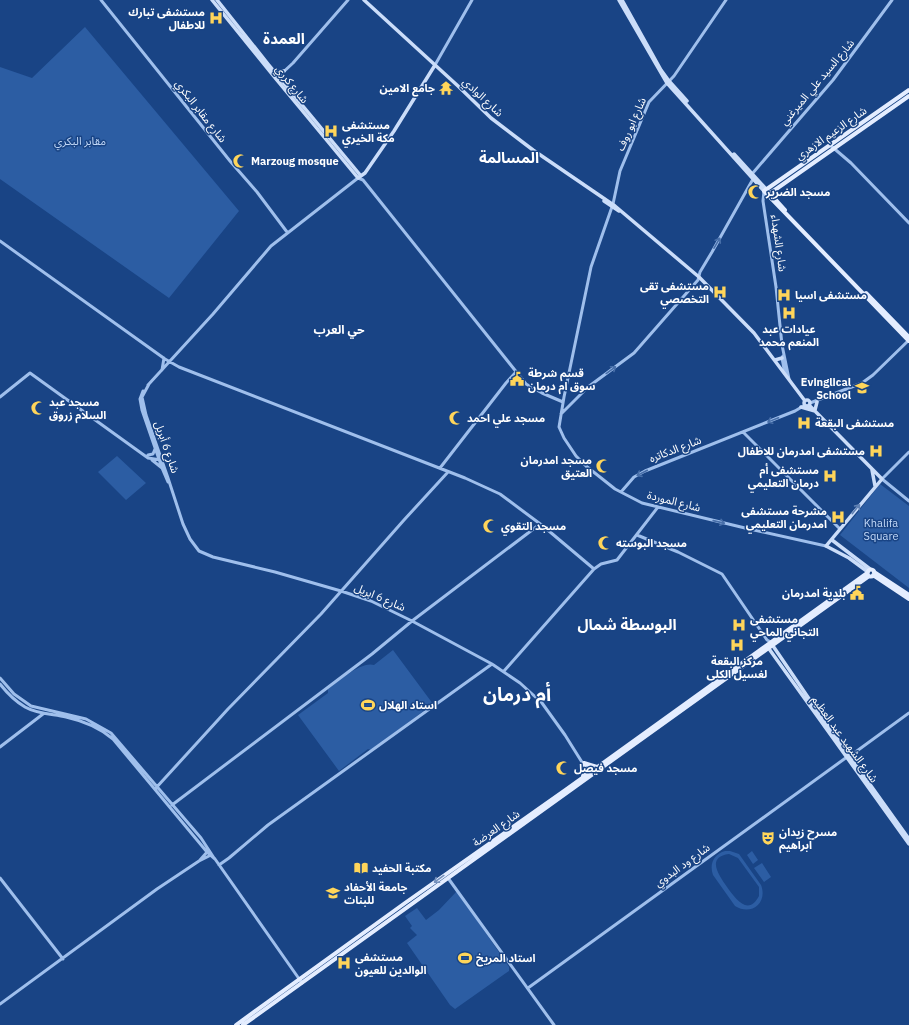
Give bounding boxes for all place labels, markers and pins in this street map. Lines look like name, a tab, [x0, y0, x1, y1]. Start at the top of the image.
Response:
place label: مستشفى تبارك للاطفال	[128, 5, 205, 32]
hospital icon: مستشفى تبارك للاطفال	[208, 10, 224, 26]
temple icon: جامع الامين	[438, 80, 454, 96]
place label: جامع الامين	[380, 81, 435, 97]
place label: مستشفى مكة الخيري	[342, 118, 395, 148]
hospital icon: مستشفى مكة الخيري	[323, 123, 339, 139]
mosque icon: Marzoug mosque	[232, 153, 248, 169]
place label: Marzoug mosque	[251, 154, 339, 168]
mosque icon: مسجد الضرير	[747, 184, 763, 200]
place label: مسجد الضرير	[765, 185, 831, 199]
place label: مستشفى تقى التخصصي	[640, 279, 709, 309]
hospital icon: مستشفى تقى التخصصي	[712, 284, 728, 300]
hospital icon: مستشفى اسيا	[776, 287, 792, 303]
place label: مستشفى اسيا	[795, 288, 867, 302]
hospital icon: عيادات عبد المنعم محمد	[781, 305, 797, 321]
place label: عيادات عبد المنعم محمد	[759, 322, 819, 351]
place label: قسم شرطة سوق ام درمان	[528, 366, 595, 395]
public building icon: قسم شرطة سوق ام درمان	[509, 371, 525, 387]
place label: Evinglical School	[801, 375, 852, 402]
school or university icon: Evinglical School	[854, 380, 870, 396]
place label: مسجد عبد السلام زروق	[49, 395, 106, 424]
mosque icon: مسجد عبد السلام زروق	[30, 400, 46, 416]
mosque icon: مسجد علي احمد	[448, 410, 464, 426]
place label: مسجد علي احمد	[467, 411, 545, 428]
hospital icon: مستشفى البقعة	[796, 415, 812, 431]
place label: مستشفى البقعة	[815, 416, 894, 430]
hospital icon: مستشفى امدرمان للاطفال	[868, 443, 884, 459]
place label: مستشفى امدرمان للاطفال	[738, 444, 865, 458]
place label: مسجد امدرمان العتيق	[521, 453, 592, 480]
mosque icon: مسجد امدرمان العتيق	[595, 458, 611, 474]
place label: مستشفى أم درمان التعليمي	[748, 463, 819, 493]
hospital icon: مستشفى أم درمان التعليمي	[822, 468, 838, 484]
place label: مشرحة مستشفى امدرمان التعليمي	[741, 504, 827, 534]
hospital icon: مشرحة مستشفى امدرمان التعليمي	[830, 509, 846, 525]
mosque icon: مسجد التقوي	[482, 518, 498, 534]
place label: مسجد التقوي	[501, 519, 566, 536]
mosque icon: مسجد البوسته	[597, 535, 613, 551]
place label: مسجد البوسته	[616, 536, 687, 550]
public building icon: بلدية امدرمان	[849, 585, 865, 601]
place label: بلدية امدرمان	[782, 586, 846, 600]
place label: مستشفى التجاني الماحي	[750, 612, 819, 642]
hospital icon: مستشفى التجاني الماحي	[731, 617, 747, 633]
hospital icon: مركز البقعة لغسيل الكلى	[729, 637, 745, 653]
place label: مركز البقعة لغسيل الكلى	[707, 654, 767, 681]
sports icon: استاد الهلال	[360, 697, 376, 713]
place label: استاد الهلال	[379, 698, 437, 712]
mosque icon: مسجد فيصل	[555, 760, 571, 776]
place label: مسجد فيصل	[574, 761, 637, 775]
place label: مسرح زيدان ابراهيم	[779, 825, 837, 854]
theatre icon: مسرح زيدان ابراهيم	[760, 830, 776, 846]
library icon: مكتبة الحفيد	[353, 860, 369, 876]
place label: مكتبة الحفيد	[372, 861, 432, 875]
place label: جامعة الأحفاد للبنات	[344, 880, 408, 907]
school or university icon: جامعة الأحفاد للبنات	[325, 885, 341, 901]
place label: مستشفى الوالدين للعيون	[355, 950, 427, 977]
sports icon: استاد المريخ	[457, 950, 473, 966]
place label: استاد المريخ	[476, 951, 536, 967]
hospital icon: مستشفى الوالدين للعيون	[336, 955, 352, 971]

